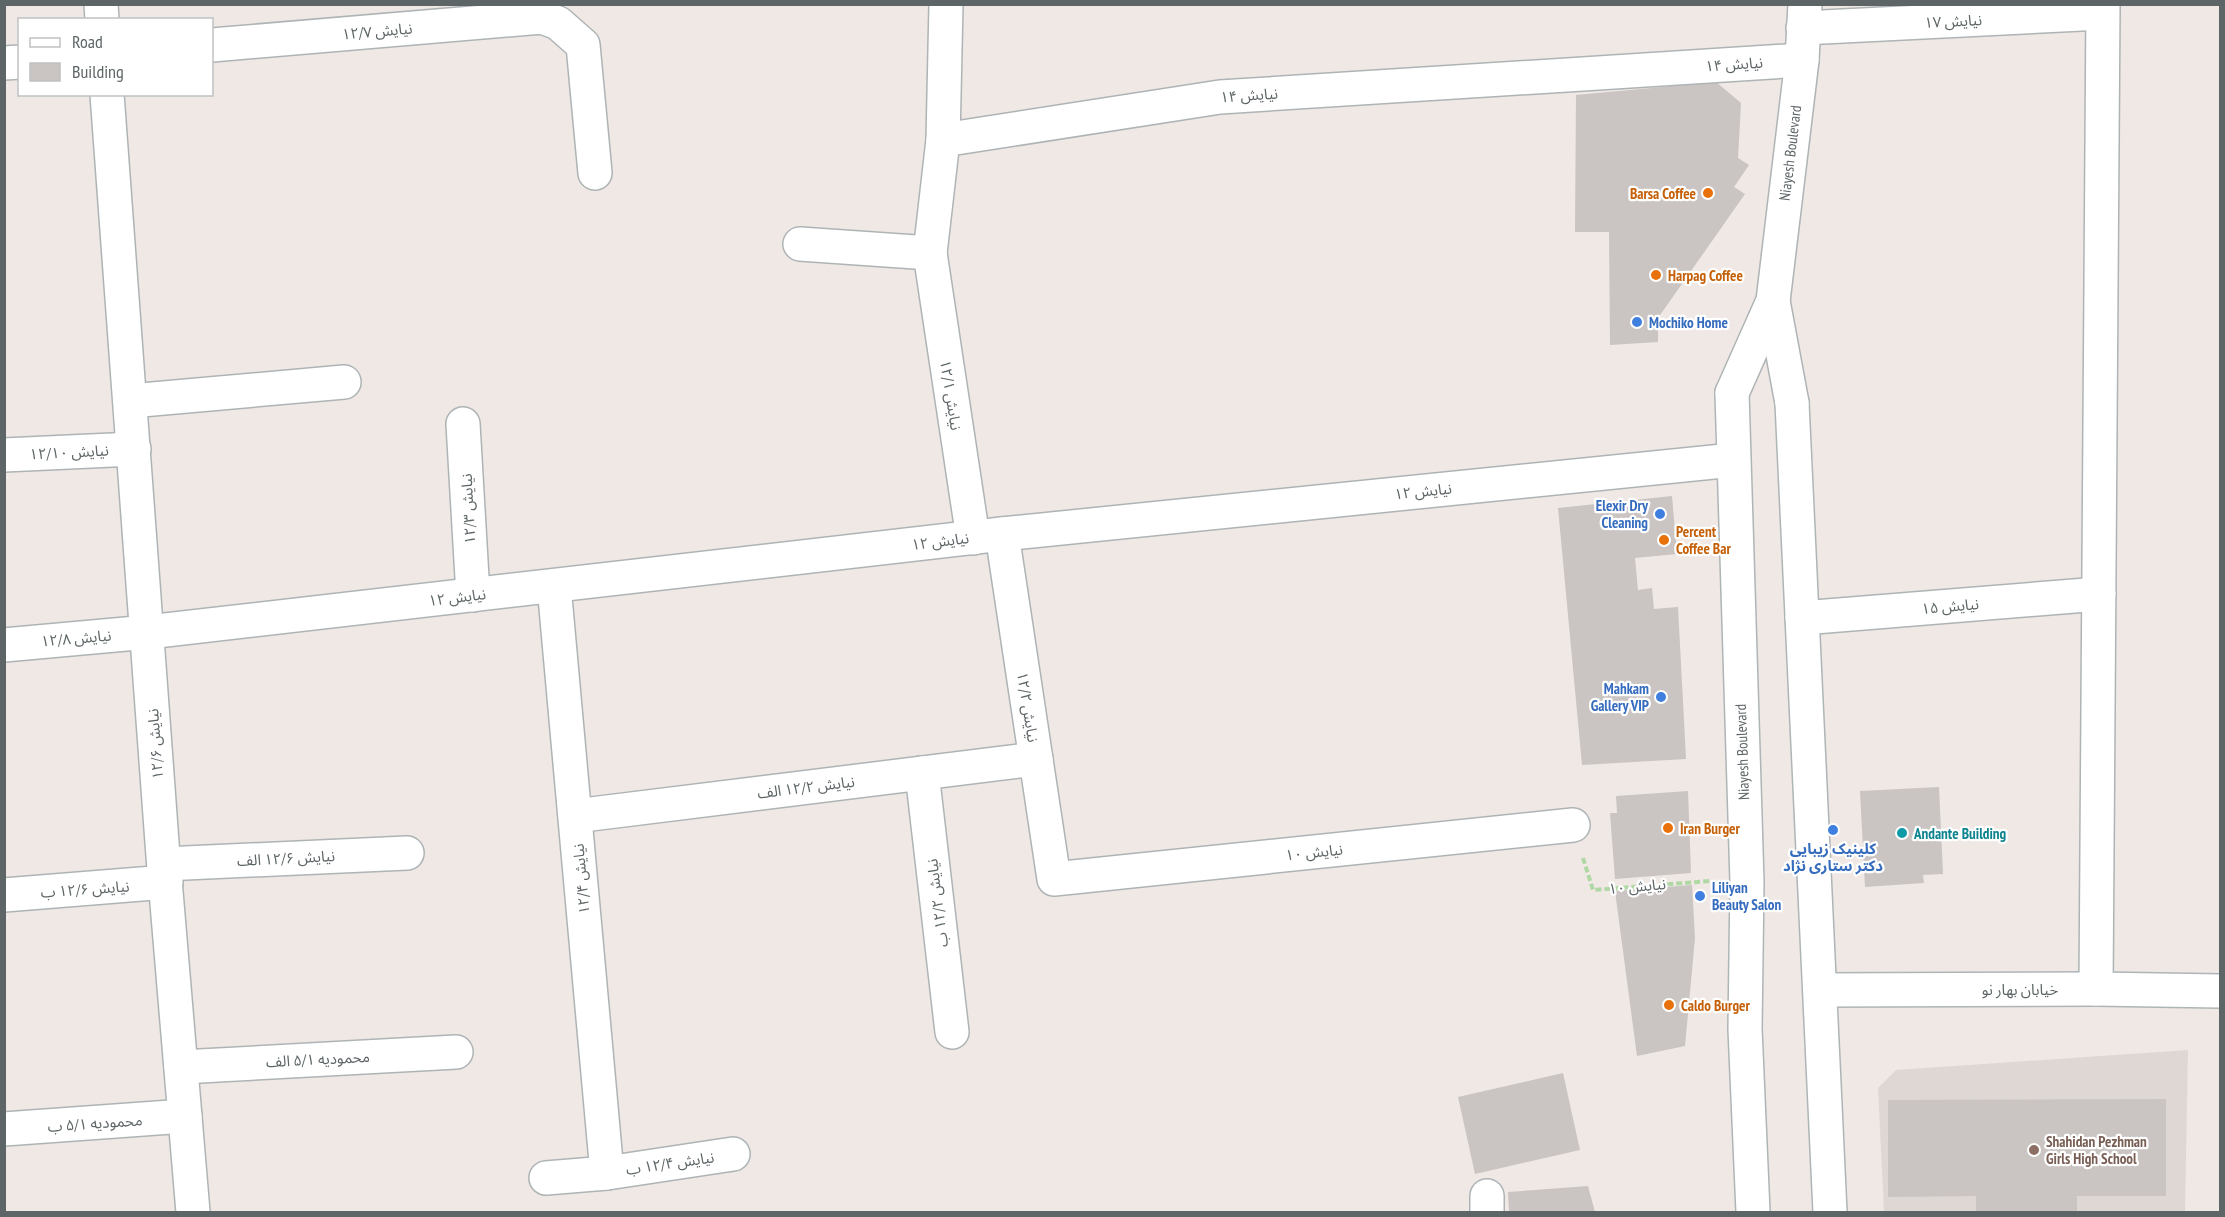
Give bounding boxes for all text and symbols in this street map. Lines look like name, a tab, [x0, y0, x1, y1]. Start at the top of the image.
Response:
street label: ۱۷ نیایش	[1924, 10, 1982, 32]
legend	[18, 18, 213, 96]
street label: ۱۲/۷ نیایش	[341, 18, 413, 44]
text: Road	[72, 30, 103, 53]
street label: نیایش ۱۴	[1704, 53, 1764, 75]
text: Building	[72, 60, 124, 83]
street label: نیایش ۱۴	[1219, 84, 1279, 106]
street label: Niayesh Boulevard	[1775, 104, 1805, 202]
place label: Barsa Coffee	[1630, 184, 1696, 203]
marker: Barsa Coffee	[1701, 186, 1715, 200]
place label: Harpag Coffee	[1668, 266, 1743, 285]
marker: Harpag Coffee	[1649, 268, 1663, 282]
place label: Mochiko Home	[1649, 313, 1728, 332]
marker: Mochiko Home	[1630, 315, 1644, 329]
street label: ۱۲/۱ نیایش	[936, 359, 966, 431]
street label: ۱۲/۱۰ نیایش	[29, 440, 109, 464]
street label: ۱۲/۳ نیایش	[457, 473, 479, 545]
street label: نیایش ۱۲	[1393, 479, 1453, 503]
place label: Elexir Dry Cleaning	[1596, 496, 1649, 532]
marker: Elexir Dry Cleaning	[1653, 507, 1667, 521]
place label: Percent Coffee Bar	[1676, 522, 1731, 558]
street label: نیایش ۱۲	[910, 528, 970, 554]
marker: Percent Coffee Bar	[1657, 533, 1671, 547]
street label: نیایش ۱۲	[427, 584, 487, 610]
street label: ۱۵ نیایش	[1920, 594, 1980, 618]
street label: ۱۲/۸ نیایش	[40, 625, 112, 651]
street label: ۱۲/۲ نیایش	[1013, 671, 1043, 743]
place label: Mahkam Gallery VIP	[1591, 679, 1649, 715]
marker: Mahkam Gallery VIP	[1654, 690, 1668, 704]
street label: Niayesh Boulevard	[1731, 704, 1753, 800]
street label: ۱۲/۶ نیایش	[143, 708, 167, 780]
street label: نیایش ۱۲/۲ الف	[756, 772, 856, 802]
place label: Iran Burger	[1680, 819, 1740, 838]
marker: Iran Burger	[1661, 821, 1675, 835]
marker: کلینیک زیبایی دکتر ستاری نژاد	[1826, 823, 1840, 837]
place label: Andante Building	[1913, 824, 2007, 843]
marker: Andante Building	[1895, 826, 1909, 840]
place label: کلینیک زیبایی دکتر ستاری نژاد	[1783, 839, 1883, 875]
street label: نیایش ۱۰	[1284, 840, 1344, 864]
street label: ۱۲/۴ نیایش	[568, 843, 594, 915]
street label: نیایش ۱۲/۶ الف	[237, 846, 335, 870]
street label: نیایش ۱۲/۲ ب	[922, 858, 952, 948]
street label: ۱۰ نیایش	[1607, 874, 1667, 898]
street label: نیایش ۱۲/۶ ب	[40, 876, 130, 902]
place label: Liliyan Beauty Salon	[1712, 878, 1781, 914]
marker: Liliyan Beauty Salon	[1693, 889, 1707, 903]
street label: خیابان بهار نو	[1982, 980, 2058, 999]
place label: Caldo Burger	[1681, 996, 1751, 1015]
marker: Caldo Burger	[1662, 998, 1676, 1012]
street label: محمودیه ۵/۱ الف	[266, 1047, 370, 1071]
street label: محمودیه ۵/۱ ب	[47, 1110, 143, 1136]
place label: Shahidan Pezhman Girls High School	[2046, 1132, 2147, 1168]
marker: Shahidan Pezhman Girls High School	[2027, 1143, 2041, 1157]
street label: نیایش ۱۲/۴ ب	[625, 1147, 715, 1179]

